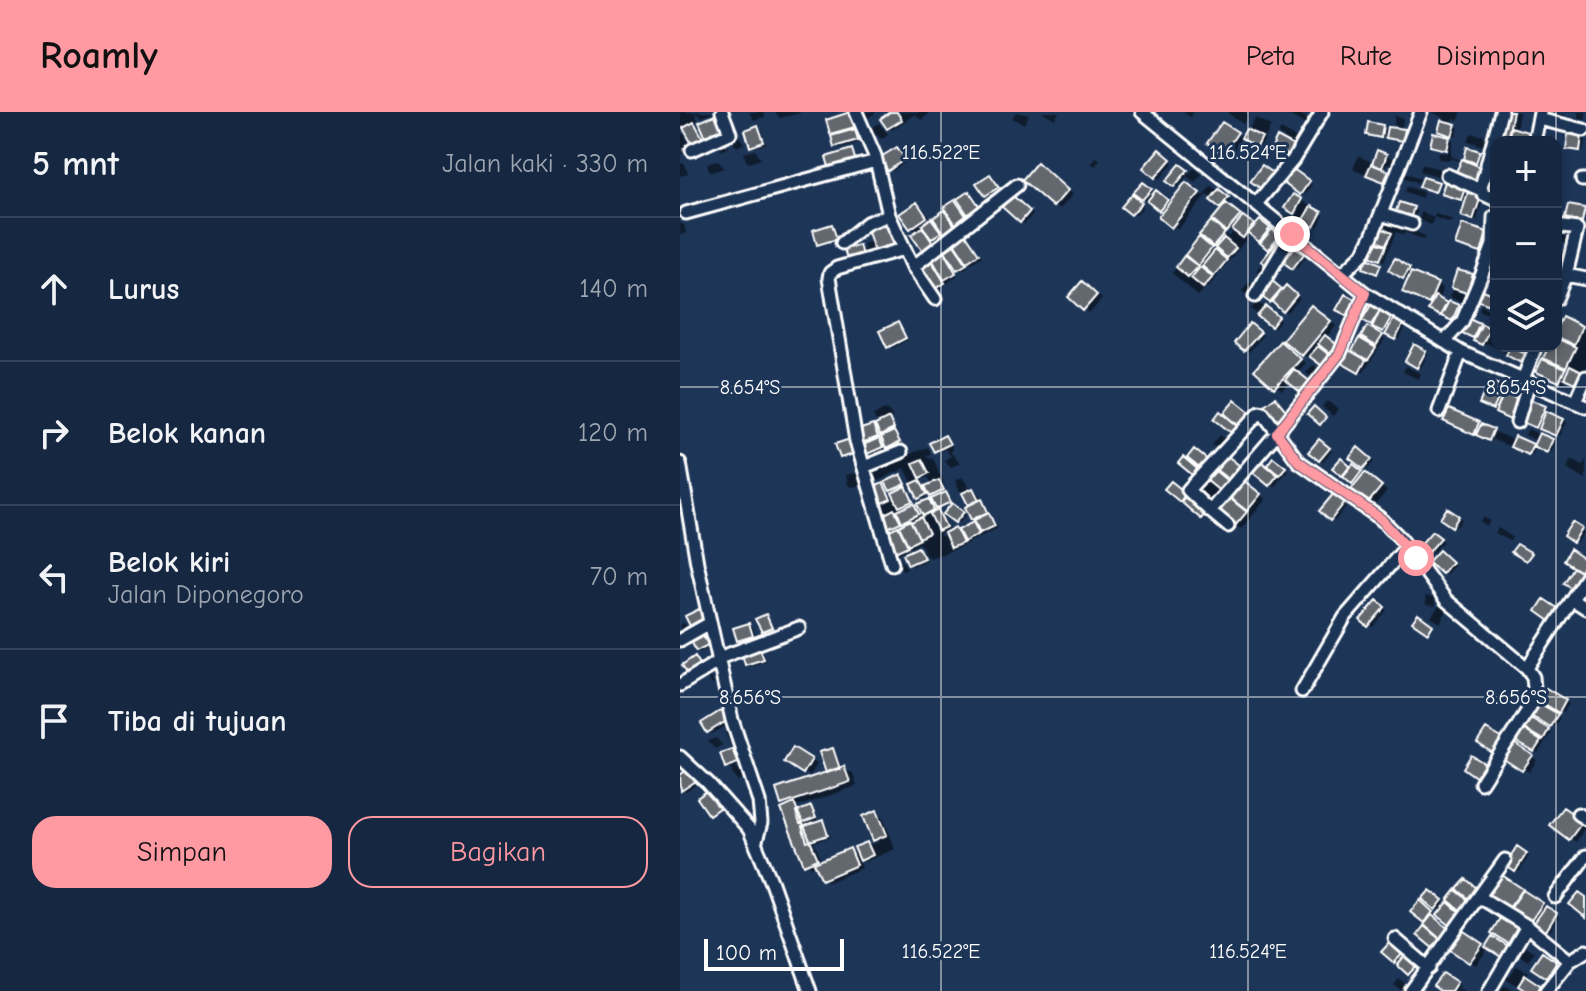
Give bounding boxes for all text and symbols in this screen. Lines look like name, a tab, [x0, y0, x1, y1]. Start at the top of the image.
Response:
text: Roamly	[40, 34, 158, 78]
text: Peta	[1246, 40, 1296, 72]
text: Rute	[1340, 40, 1392, 72]
text: Disimpan	[1436, 40, 1546, 72]
map controls	[1490, 136, 1562, 352]
button: +	[1490, 136, 1562, 208]
text: 116.522°E	[902, 141, 980, 164]
text: 116.524°E	[1209, 141, 1287, 164]
text: 5 mnt	[32, 144, 119, 184]
text: Jalan kaki · 330 m	[442, 149, 648, 179]
button: −	[1490, 208, 1562, 280]
route end	[1274, 216, 1310, 252]
icon: ahead	[32, 267, 76, 311]
text: Lurus	[108, 272, 179, 307]
text: 140 m	[579, 274, 648, 304]
button: layers	[1490, 280, 1562, 352]
text: 8.654°S	[720, 376, 780, 399]
text: 8.654°S	[1486, 376, 1546, 399]
icon: right	[32, 411, 76, 455]
text: Belok kanan	[108, 416, 266, 451]
text: 120 m	[578, 418, 648, 448]
route start	[1398, 540, 1434, 576]
text: Belok kiri	[108, 545, 230, 580]
icon: left	[32, 555, 76, 599]
text: 70 m	[590, 562, 648, 592]
text: Jalan Diponegoro	[108, 580, 304, 610]
text: 8.656°S	[719, 686, 781, 709]
text: 8.656°S	[1485, 686, 1547, 709]
icon: arrive	[32, 699, 76, 743]
text: Tiba di tujuan	[108, 704, 287, 739]
button: Simpan	[32, 816, 332, 888]
button: Bagikan	[348, 816, 648, 888]
scale bar	[704, 935, 844, 971]
text: 100 m	[716, 940, 777, 966]
text: 116.522°E	[902, 940, 980, 963]
text: 116.524°E	[1209, 940, 1287, 963]

